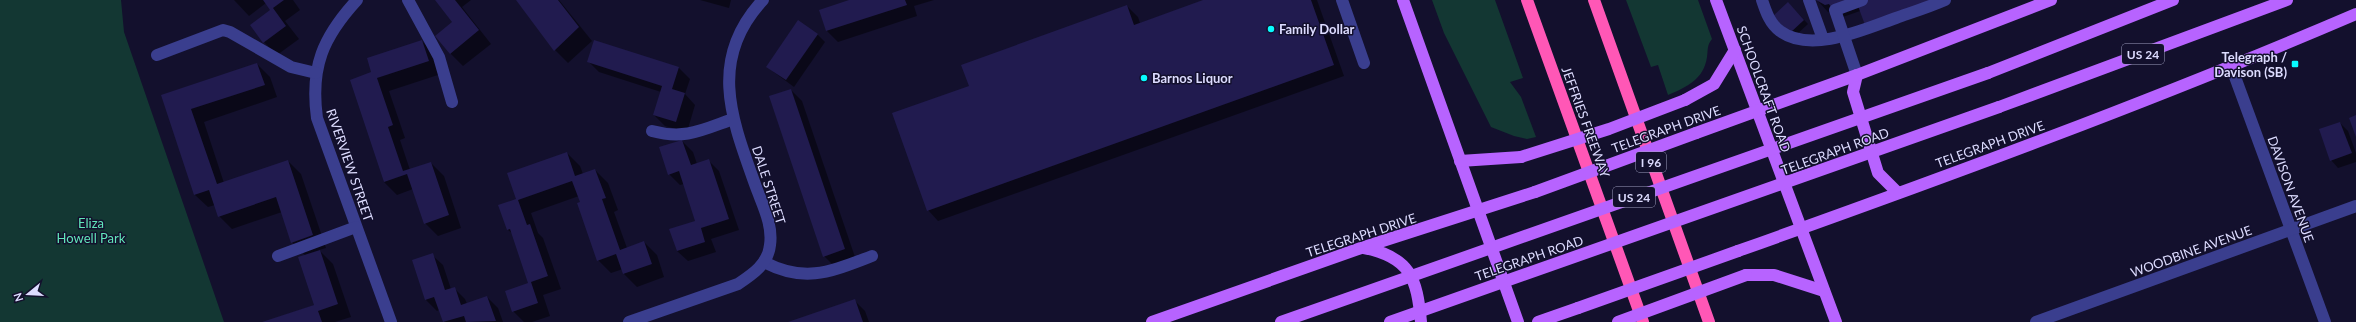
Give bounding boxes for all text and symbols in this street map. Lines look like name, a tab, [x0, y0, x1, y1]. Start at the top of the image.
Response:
place label: Family Dollar	[1279, 21, 1355, 37]
marker: Family Dollar	[1266, 24, 1276, 34]
street label: SCHOOLCRAFT ROAD	[1734, 24, 1794, 154]
road number: US 24	[2122, 44, 2164, 64]
place label: Telegraph / Davison (SB)	[2214, 49, 2287, 80]
marker: Telegraph / Davison (SB)	[2290, 59, 2300, 69]
street label: JEFFRIES FREEWAY	[1559, 64, 1614, 180]
place label: Barnos Liquor	[1152, 70, 1233, 86]
marker: Barnos Liquor	[1139, 73, 1149, 83]
street label: TELEGRAPH DRIVE	[1609, 102, 1723, 156]
street label: RIVERVIEW STREET	[323, 107, 377, 224]
street label: TELEGRAPH DRIVE	[1933, 117, 2047, 171]
street label: TELEGRAPH ROAD	[1779, 124, 1891, 178]
street label: DAVISON AVENUE	[2264, 134, 2318, 244]
street label: DALE STREET	[749, 144, 789, 227]
road number: I 96	[1636, 152, 1666, 172]
road number: US 24	[1613, 187, 1655, 207]
street label: TELEGRAPH DRIVE	[1304, 210, 1418, 260]
park label: Eliza Howell Park	[57, 215, 126, 246]
street label: WOODBINE AVENUE	[2128, 222, 2254, 280]
street label: TELEGRAPH ROAD	[1473, 232, 1585, 284]
north arrow	[8, 274, 48, 314]
text: N	[11, 291, 26, 303]

